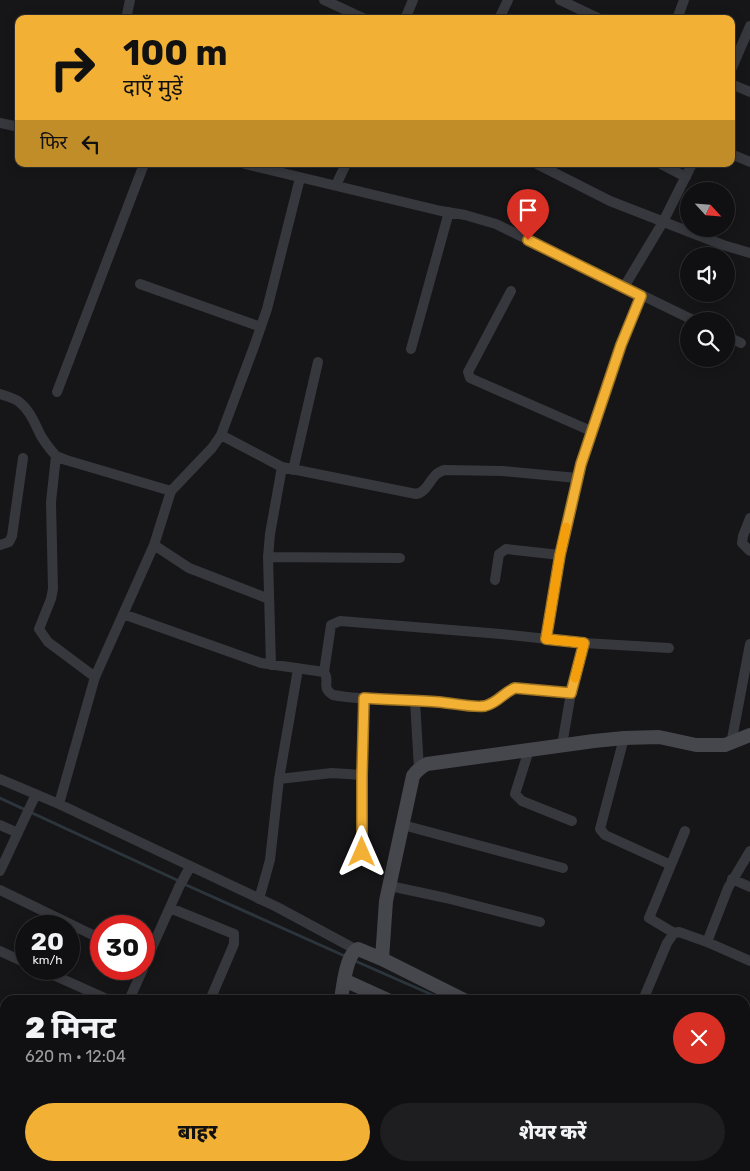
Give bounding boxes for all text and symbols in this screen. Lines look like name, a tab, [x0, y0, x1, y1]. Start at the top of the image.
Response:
text: 100 m	[123, 32, 228, 74]
icon: right	[40, 35, 105, 100]
text: दाएँ मुड़ें	[123, 74, 183, 101]
icon: left	[77, 130, 105, 158]
text: फिर	[40, 131, 67, 154]
north arrow	[680, 182, 735, 238]
map controls	[680, 182, 735, 367]
pin	[507, 189, 549, 240]
icon: arrive	[514, 196, 542, 224]
button: sound	[680, 247, 735, 302]
button: search	[680, 312, 735, 367]
position arrow	[335, 825, 387, 877]
speed limit sign: 30	[90, 915, 155, 980]
text: 20	[31, 927, 64, 956]
text: km/h	[33, 953, 62, 967]
text: 2 मिनट	[25, 1010, 116, 1046]
button: close	[673, 1012, 725, 1064]
text: 620 m · 12:04	[25, 1047, 126, 1066]
button: बाहर	[25, 1103, 370, 1161]
button: शेयर करें	[380, 1103, 725, 1161]

